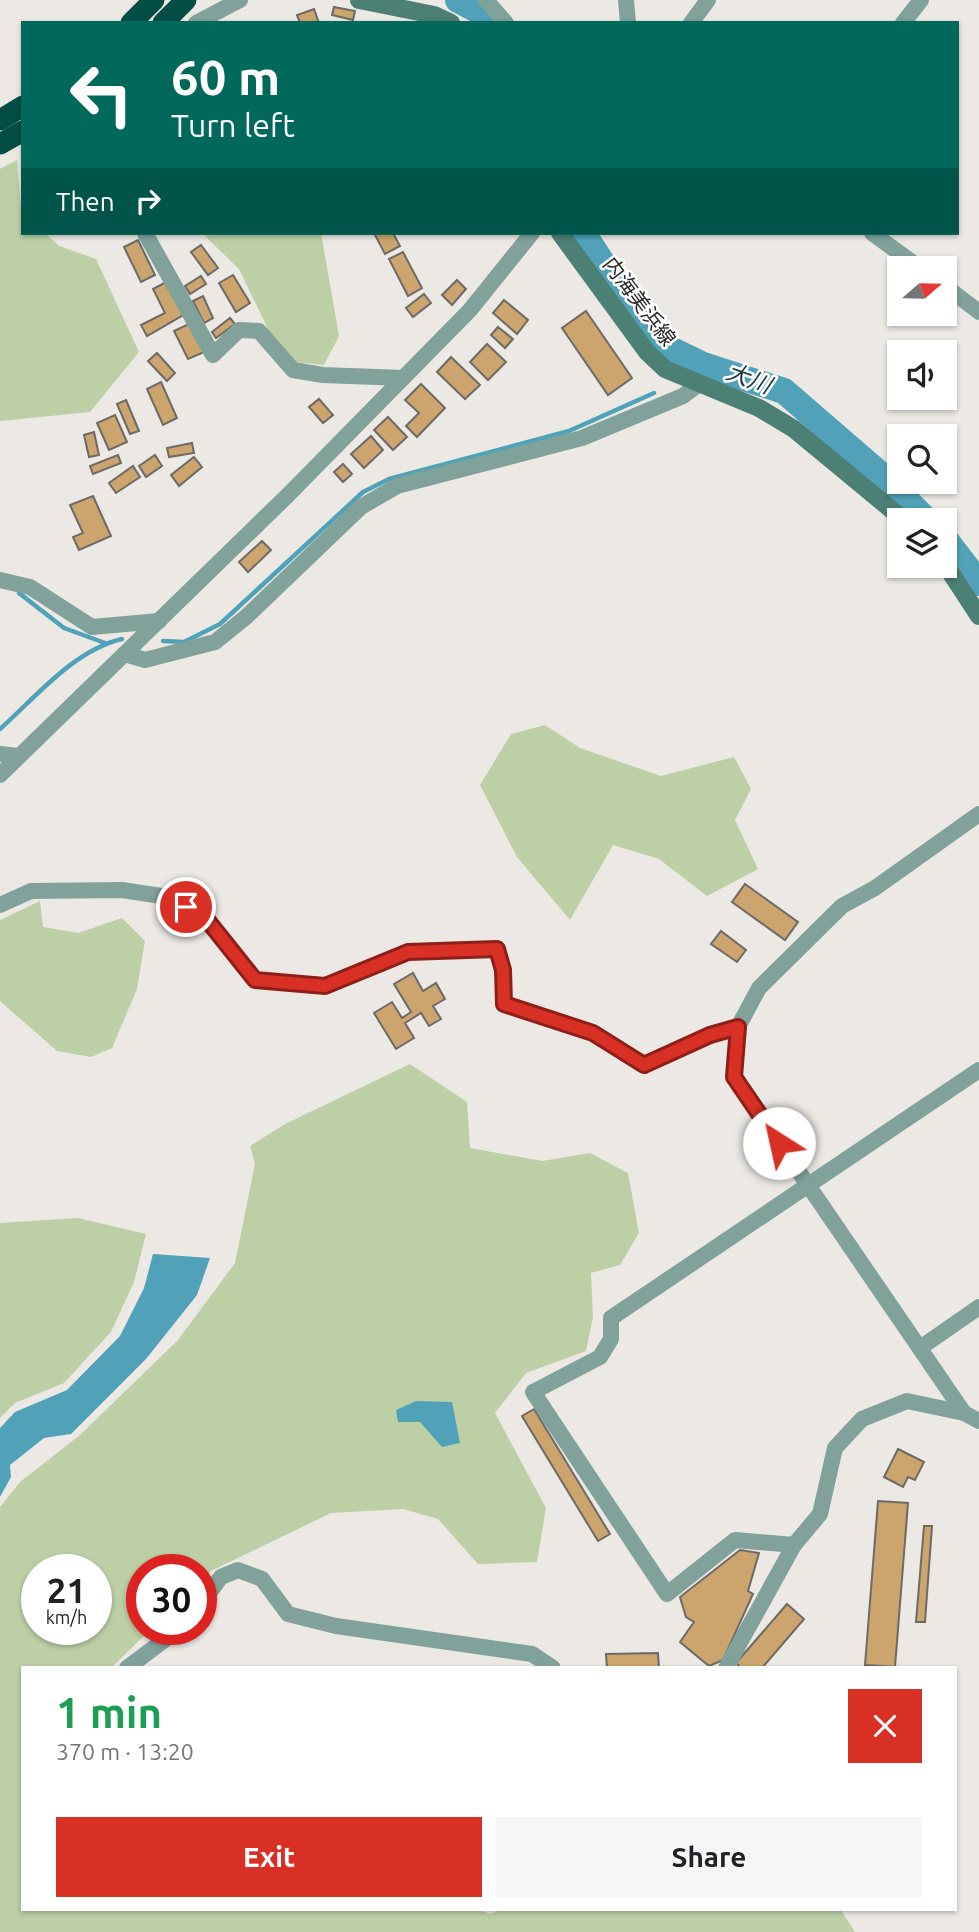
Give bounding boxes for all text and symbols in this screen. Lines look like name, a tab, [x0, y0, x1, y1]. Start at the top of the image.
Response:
icon: left	[56, 49, 147, 140]
text: 60 m	[171, 49, 280, 104]
text: Turn left	[171, 107, 295, 143]
icon: right	[129, 182, 167, 220]
text: Then	[56, 187, 115, 216]
street label: 内海美浜線	[599, 252, 681, 350]
north arrow	[887, 256, 957, 326]
map controls	[887, 256, 957, 578]
button: sound	[887, 340, 957, 410]
water label: 大川	[723, 358, 778, 399]
button: search	[887, 424, 957, 494]
button: layers	[887, 508, 957, 578]
pin	[156, 877, 216, 937]
icon: arrive	[167, 888, 205, 926]
position arrow	[742, 1106, 816, 1180]
speed limit sign: 30	[126, 1554, 217, 1645]
text: 21	[47, 1570, 86, 1610]
text: km/h	[46, 1607, 87, 1627]
text: 1 min	[56, 1689, 162, 1736]
button: close	[848, 1689, 922, 1763]
text: 370 m · 13:20	[56, 1739, 194, 1764]
button: Exit	[56, 1817, 482, 1897]
button: Share	[496, 1817, 922, 1897]

